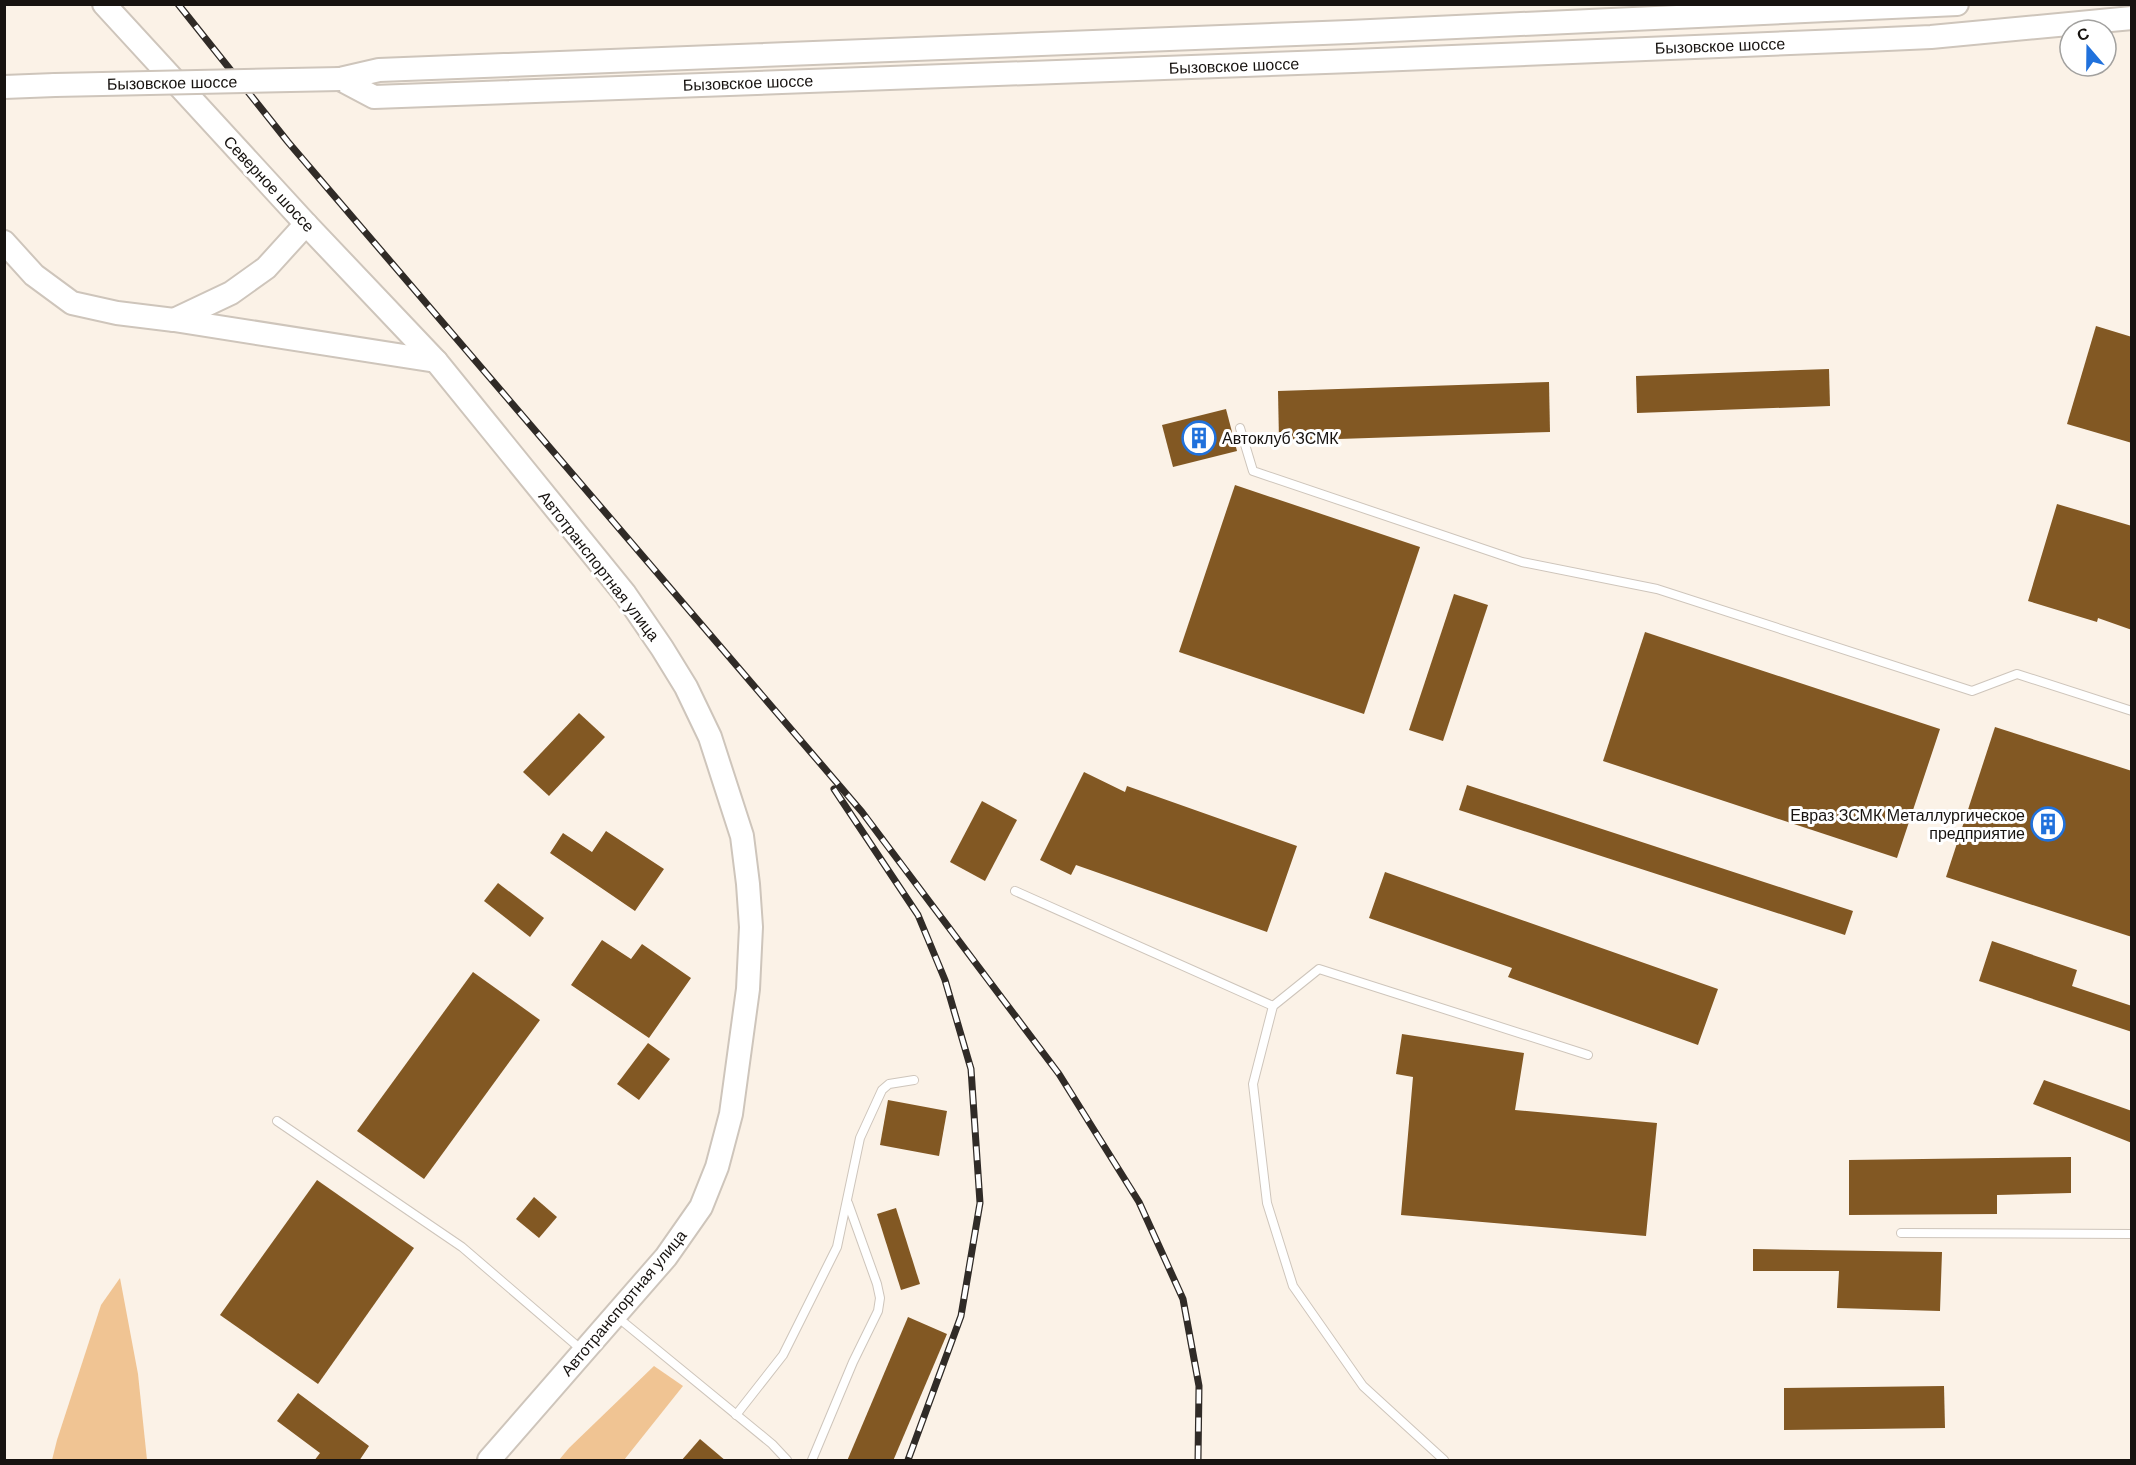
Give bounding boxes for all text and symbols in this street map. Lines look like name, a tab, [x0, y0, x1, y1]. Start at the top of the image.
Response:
north arrow	[2058, 18, 2118, 78]
text: С	[2075, 24, 2092, 44]
street label: Бызовское шоссе	[1655, 35, 1786, 57]
street label: Бызовское шоссе	[1169, 55, 1300, 77]
street label: Бызовское шоссе	[683, 72, 814, 94]
street label: Бызовское шоссе	[107, 73, 237, 93]
street label: Северное шоссе	[220, 133, 318, 235]
building icon: Автоклуб ЗСМК	[1181, 420, 1217, 456]
place label: Автоклуб ЗСМК	[1222, 430, 1339, 447]
street label: Автотранспортная улица	[535, 488, 663, 644]
building icon: Евраз ЗСМК Металлургическое предприятие	[2030, 806, 2066, 842]
place label: Евраз ЗСМК Металлургическое предприятие	[1790, 807, 2025, 842]
street label: Автотранспортная улица	[558, 1227, 690, 1379]

